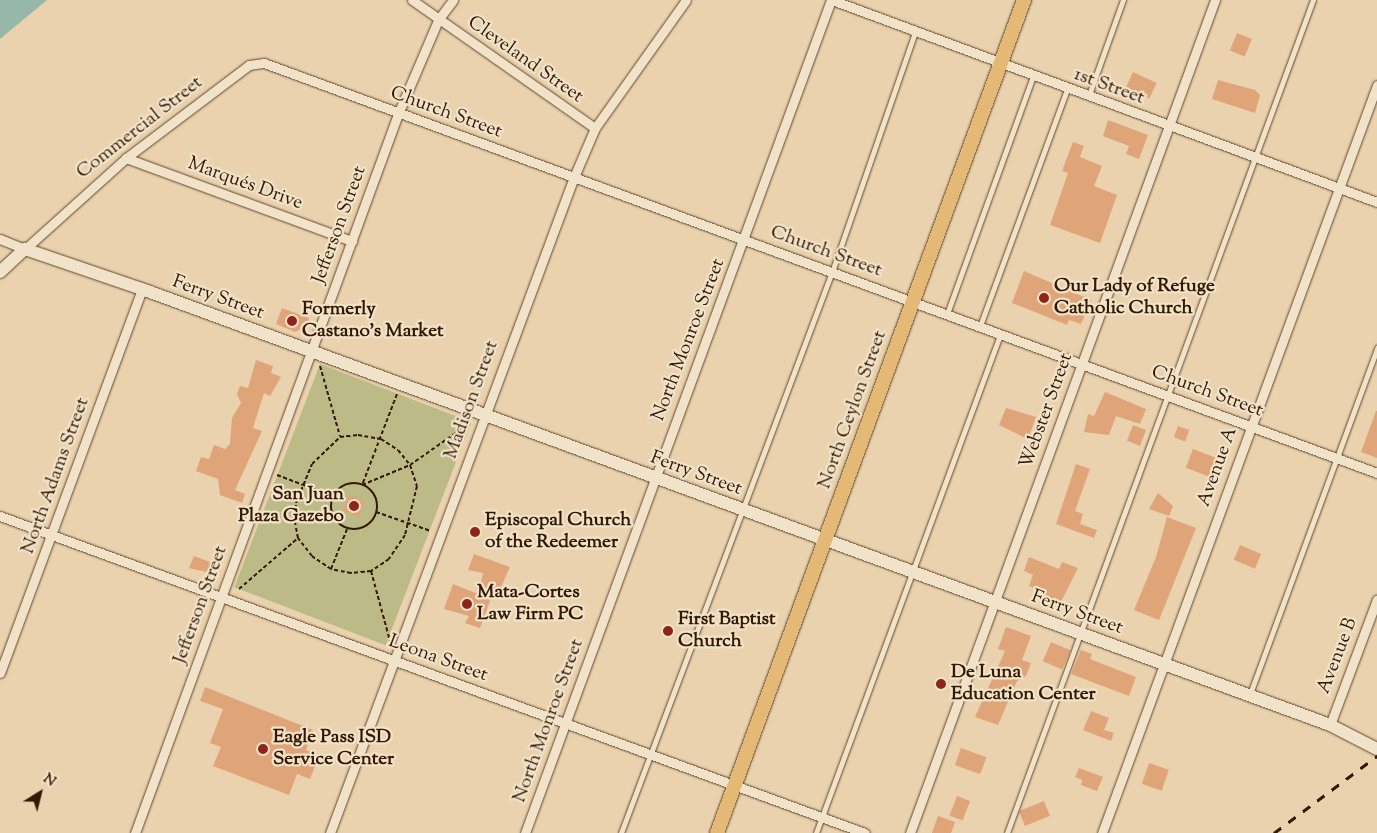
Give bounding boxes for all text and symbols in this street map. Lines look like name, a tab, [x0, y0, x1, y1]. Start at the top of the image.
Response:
street label: Cleveland Street	[463, 12, 587, 108]
street label: 1st Street	[1071, 64, 1147, 110]
street label: Commercial Street	[72, 72, 208, 184]
street label: Church Street	[387, 82, 505, 144]
street label: Marqués Drive	[184, 153, 306, 215]
street label: Jefferson Street	[308, 163, 372, 287]
street label: Church Street	[767, 221, 885, 283]
street label: North Monroe Street	[648, 256, 730, 424]
street label: Ferry Street	[169, 271, 267, 325]
place label: Our Lady of Refuge Catholic Church	[1054, 276, 1215, 320]
marker: Our Lady of Refuge Catholic Church	[1038, 292, 1050, 304]
place label: Formerly Castano's Market	[302, 299, 444, 343]
marker: Formerly Castano's Market	[286, 315, 298, 327]
street label: North Ceylon Street	[814, 328, 892, 492]
street label: Madison Street	[440, 338, 504, 462]
street label: Webster Street	[1016, 350, 1078, 472]
street label: Church Street	[1148, 361, 1266, 423]
street label: North Adams Street	[17, 395, 95, 557]
street label: Avenue A	[1193, 424, 1243, 510]
street label: Ferry Street	[647, 447, 745, 501]
place label: San Juan Plaza Gazebo	[238, 484, 344, 528]
marker: San Juan Plaza Gazebo	[348, 500, 360, 512]
place label: Episcopal Church of the Redeemer	[485, 510, 631, 554]
marker: Episcopal Church of the Redeemer	[469, 526, 481, 538]
street label: Jefferson Street	[169, 543, 233, 667]
place label: Mata-Cortes Law Firm PC	[477, 582, 584, 626]
street label: Ferry Street	[1028, 586, 1126, 640]
marker: Mata-Cortes Law Firm PC	[461, 598, 473, 610]
place label: First Baptist Church	[678, 609, 776, 653]
street label: Avenue B	[1313, 615, 1363, 697]
marker: First Baptist Church	[662, 625, 674, 637]
street label: Leona Street	[385, 631, 491, 687]
street label: North Monroe Street	[509, 636, 589, 806]
place label: De Luna Education Center	[951, 662, 1096, 706]
marker: De Luna Education Center	[935, 678, 947, 690]
place label: Eagle Pass ISD Service Center	[273, 727, 394, 771]
marker: Eagle Pass ISD Service Center	[257, 743, 269, 755]
north arrow	[15, 768, 65, 818]
text: N	[38, 769, 59, 792]

